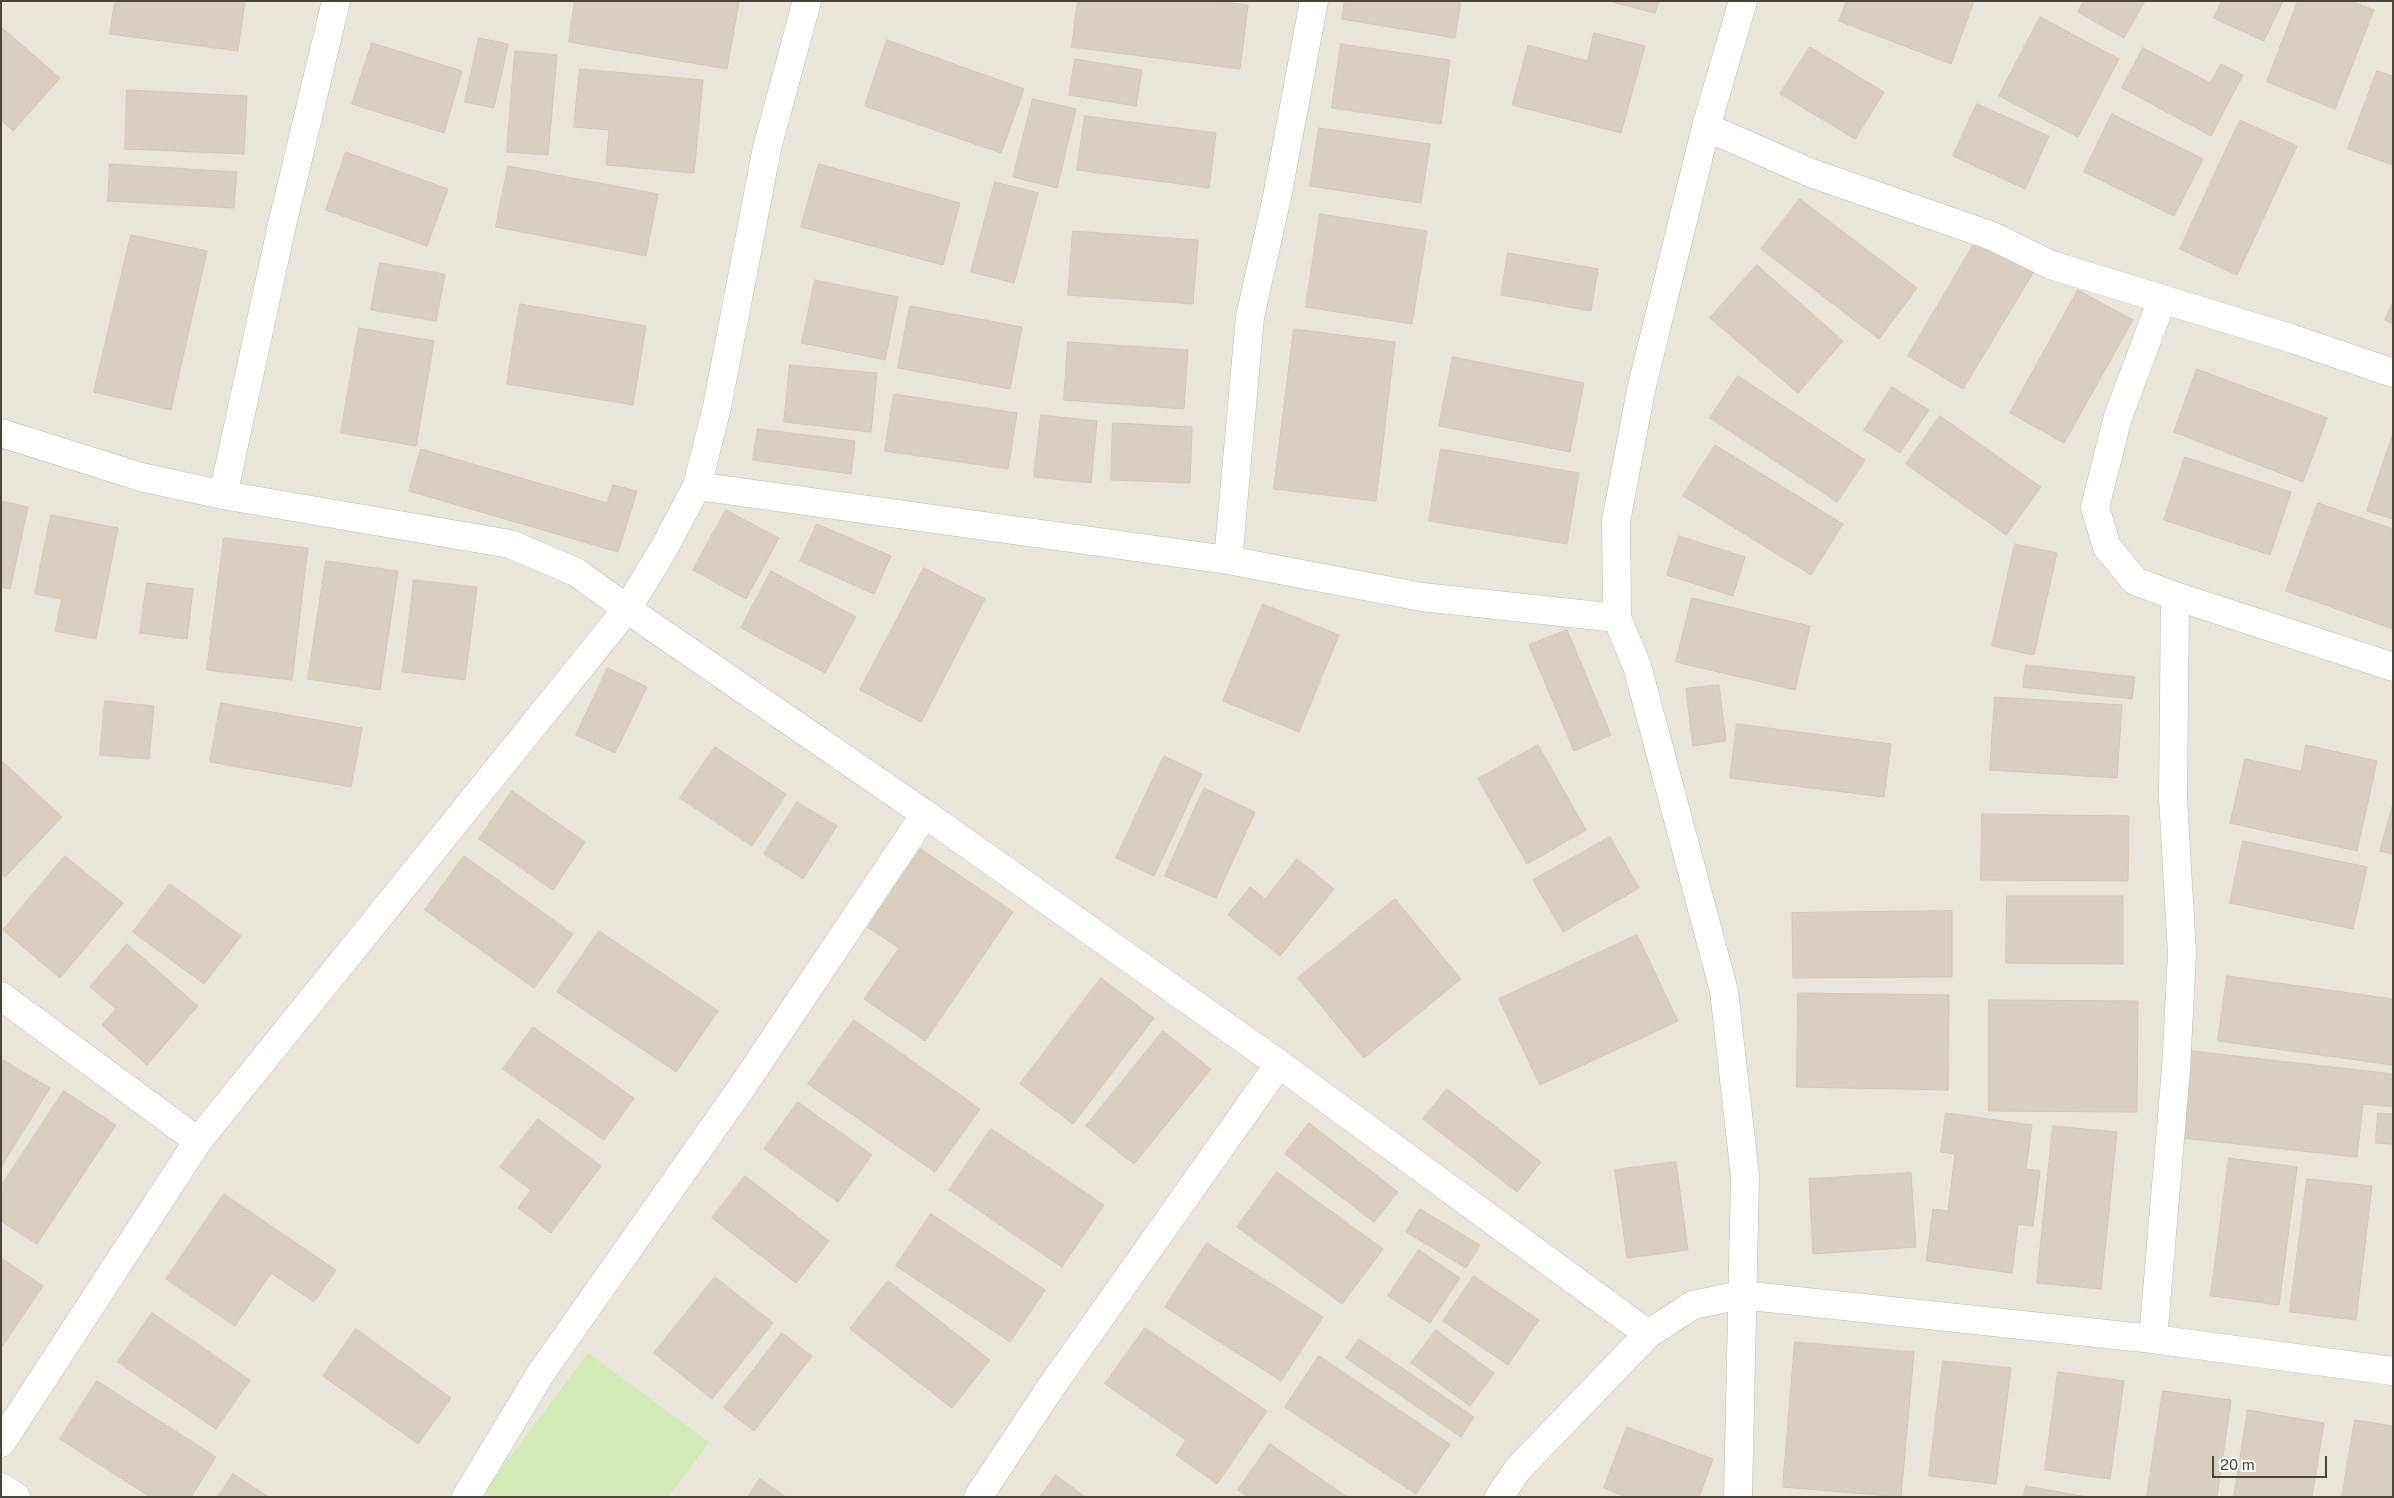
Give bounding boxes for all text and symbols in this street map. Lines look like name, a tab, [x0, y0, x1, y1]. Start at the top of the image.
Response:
scale bar	[2214, 1446, 2329, 1478]
text: 20 m	[2220, 1456, 2255, 1473]

